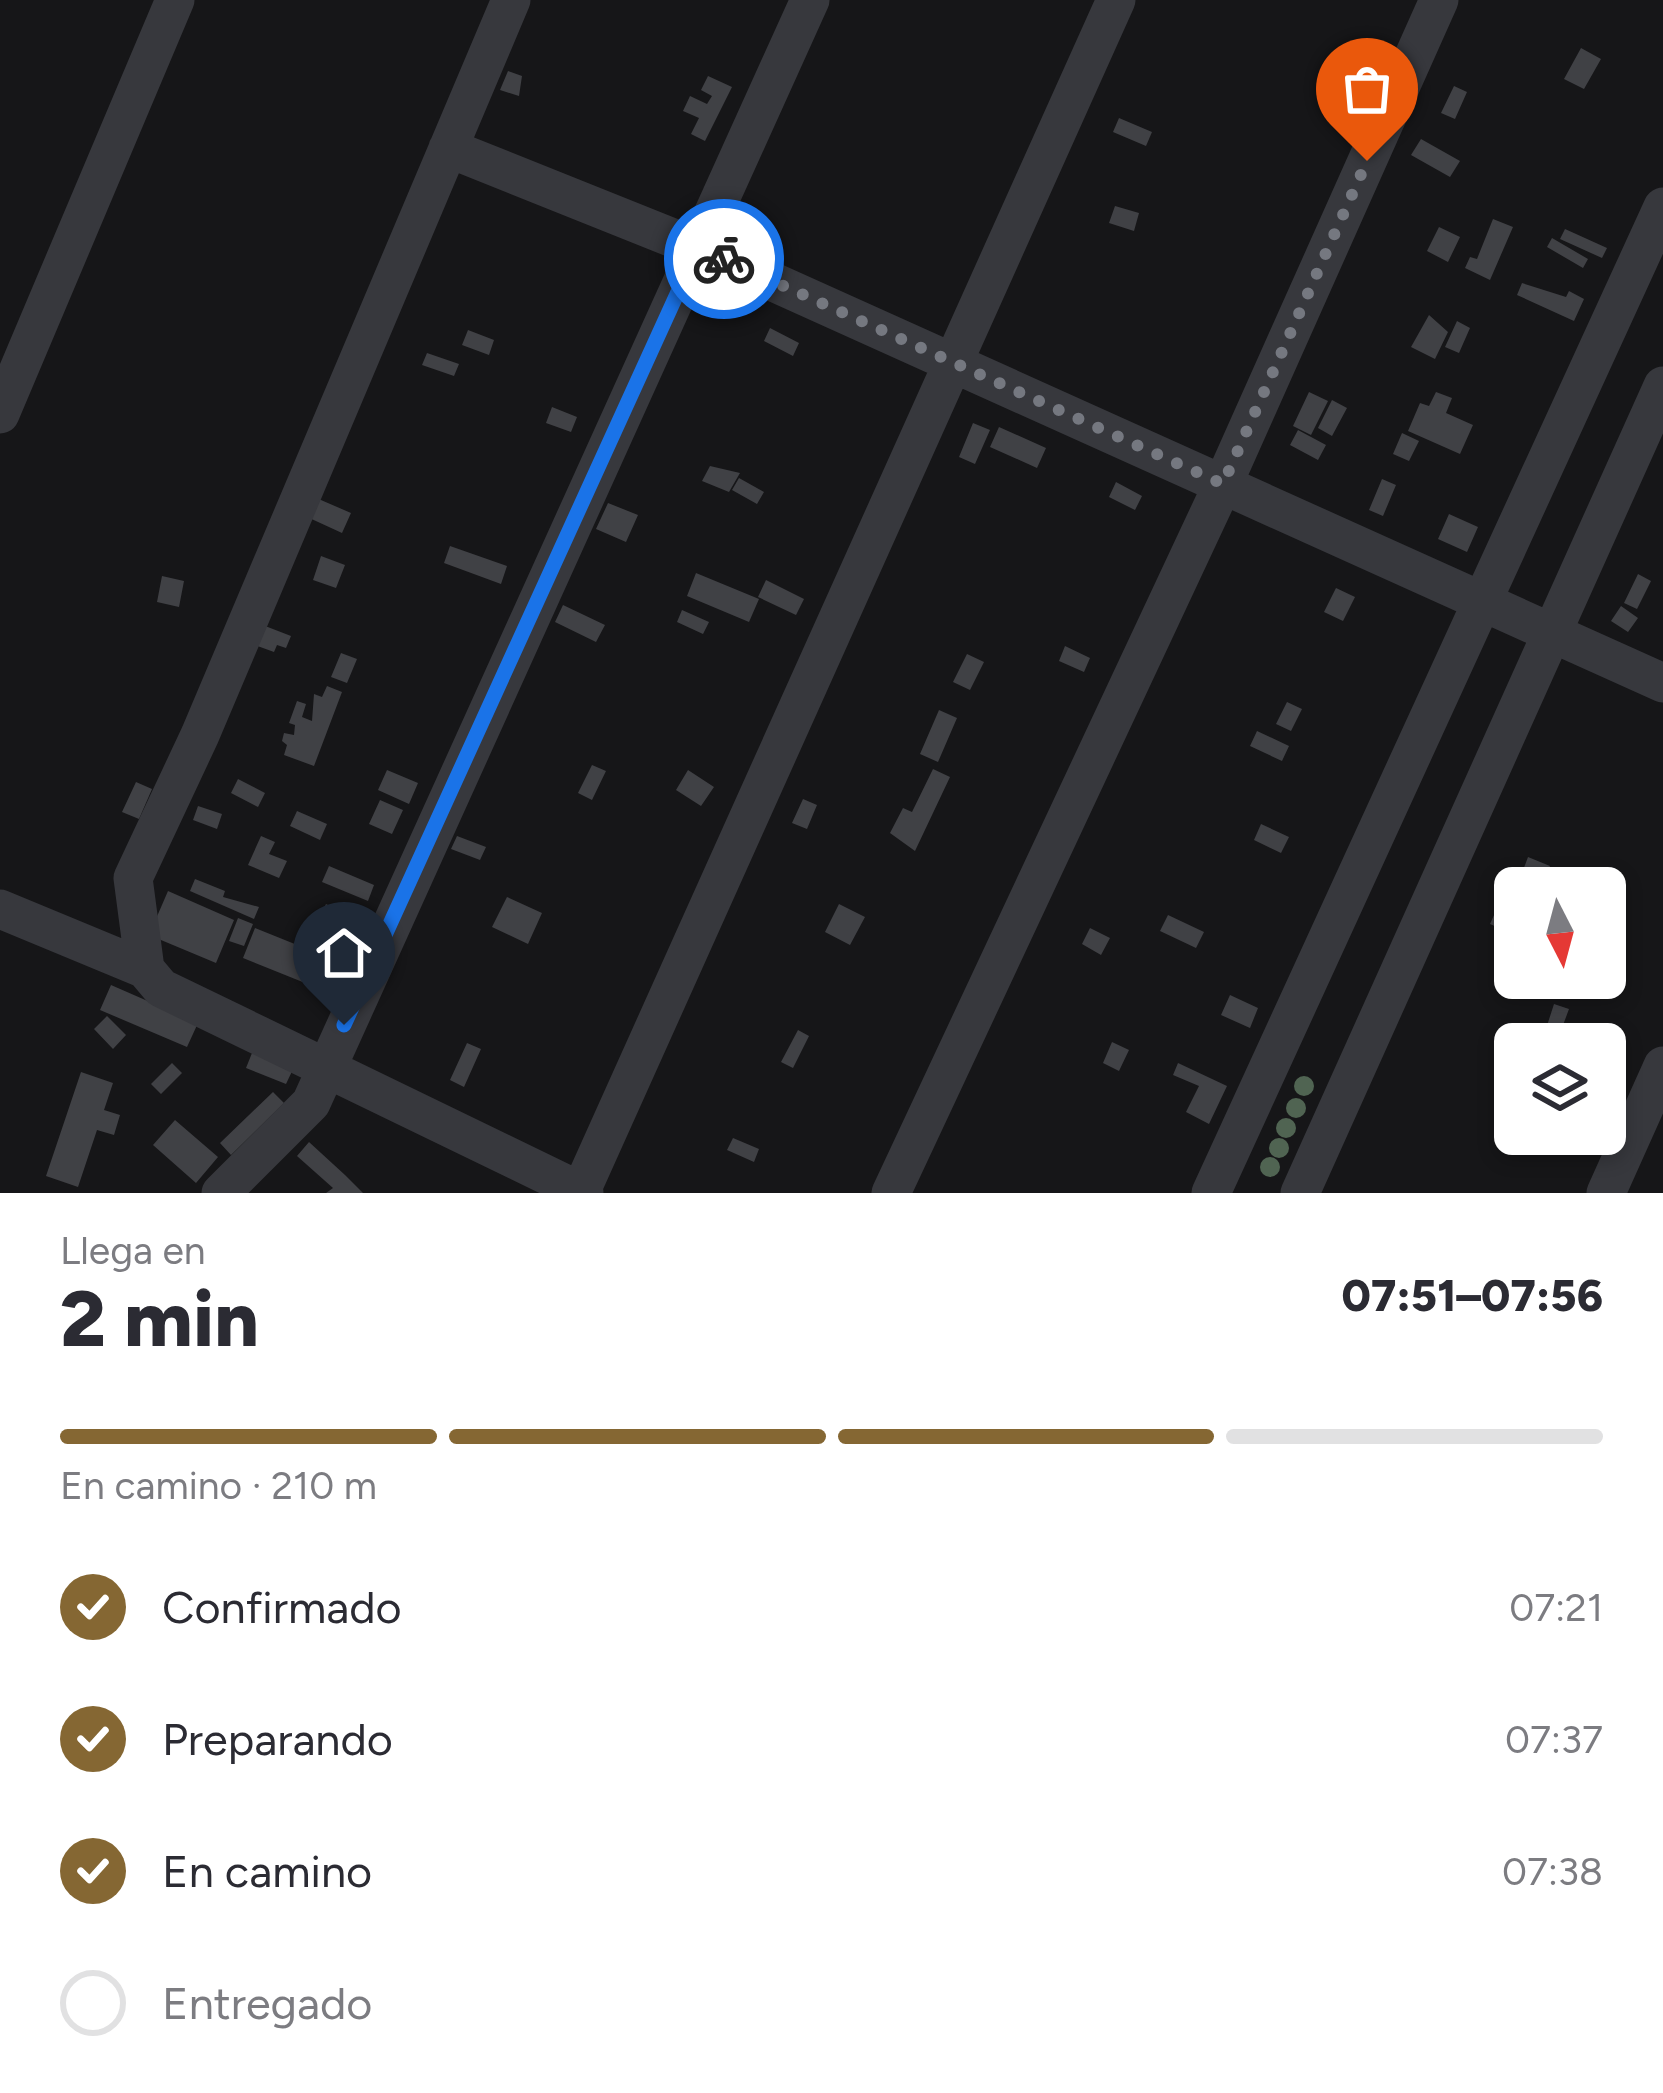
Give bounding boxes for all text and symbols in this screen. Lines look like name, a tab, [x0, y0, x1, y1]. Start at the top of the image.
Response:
pin	[1316, 38, 1418, 161]
icon: bag	[1334, 56, 1400, 122]
courier	[664, 199, 784, 319]
icon: bike	[691, 226, 757, 292]
north arrow	[1494, 867, 1626, 999]
map controls	[1494, 867, 1626, 1155]
pin	[293, 902, 395, 1025]
icon: home	[311, 920, 377, 986]
button: layers	[1494, 1023, 1626, 1155]
text: Llega en	[60, 1227, 206, 1274]
text: 07:51–07:56	[1342, 1268, 1603, 1322]
text: 2 min	[60, 1272, 259, 1366]
text: En camino · 210 m	[60, 1462, 377, 1509]
icon: check	[60, 1574, 126, 1640]
text: Confirmado	[162, 1580, 402, 1634]
text: 07:21	[1509, 1584, 1603, 1631]
icon: check	[60, 1706, 126, 1772]
text: Preparando	[162, 1712, 393, 1766]
text: 07:37	[1505, 1716, 1603, 1763]
icon: check	[60, 1838, 126, 1904]
text: En camino	[162, 1844, 372, 1898]
text: 07:38	[1502, 1848, 1603, 1895]
text: Entregado	[162, 1976, 372, 2030]

